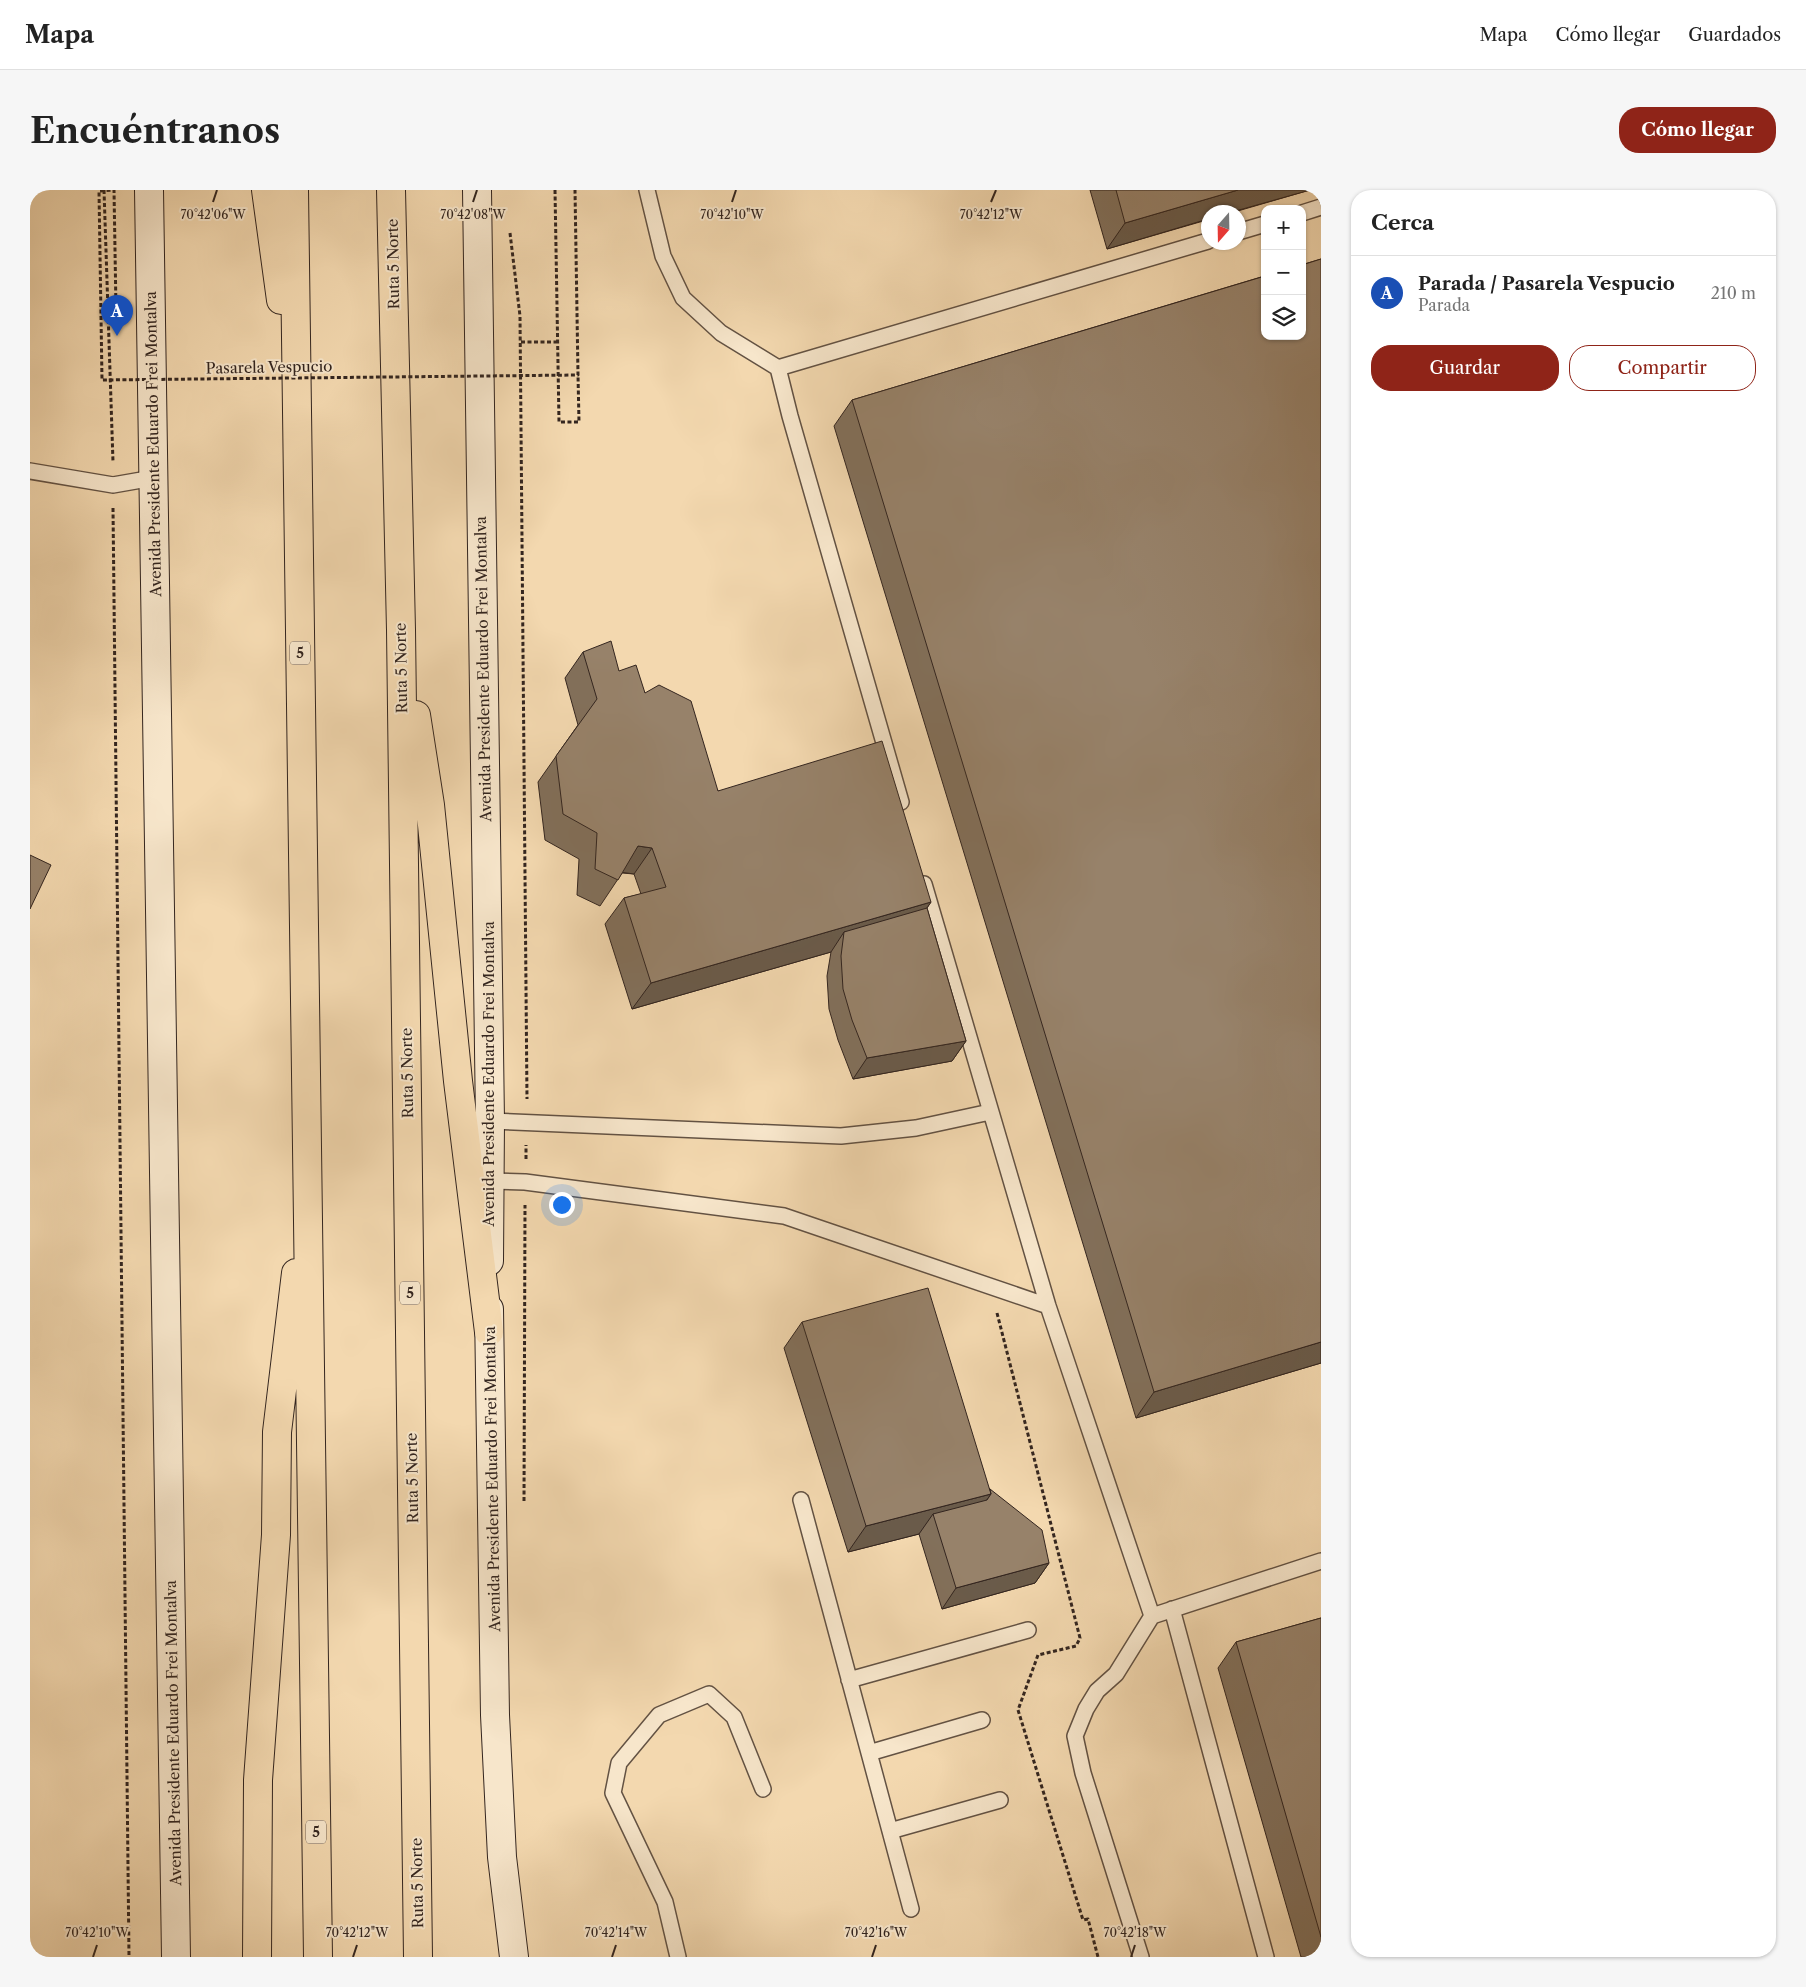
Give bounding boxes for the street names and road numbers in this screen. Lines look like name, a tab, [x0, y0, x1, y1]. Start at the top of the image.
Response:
street label: Ruta 5 Norte	[383, 219, 403, 309]
street label: Avenida Presidente Eduardo Frei Montalva	[141, 291, 165, 598]
street label: Pasarela Vespucio	[205, 356, 333, 378]
street label: Avenida Presidente Eduardo Frei Montalva	[471, 516, 495, 823]
street label: Ruta 5 Norte	[391, 623, 411, 713]
road number: 5	[290, 642, 310, 664]
street label: Avenida Presidente Eduardo Frei Montalva	[479, 921, 498, 1228]
street label: Ruta 5 Norte	[397, 1028, 417, 1118]
road number: 5	[400, 1282, 420, 1304]
street label: Avenida Presidente Eduardo Frei Montalva	[480, 1326, 504, 1633]
street label: Ruta 5 Norte	[402, 1433, 422, 1523]
street label: Avenida Presidente Eduardo Frei Montalva	[161, 1580, 185, 1887]
road number: 5	[306, 1820, 326, 1844]
street label: Ruta 5 Norte	[407, 1838, 427, 1928]

